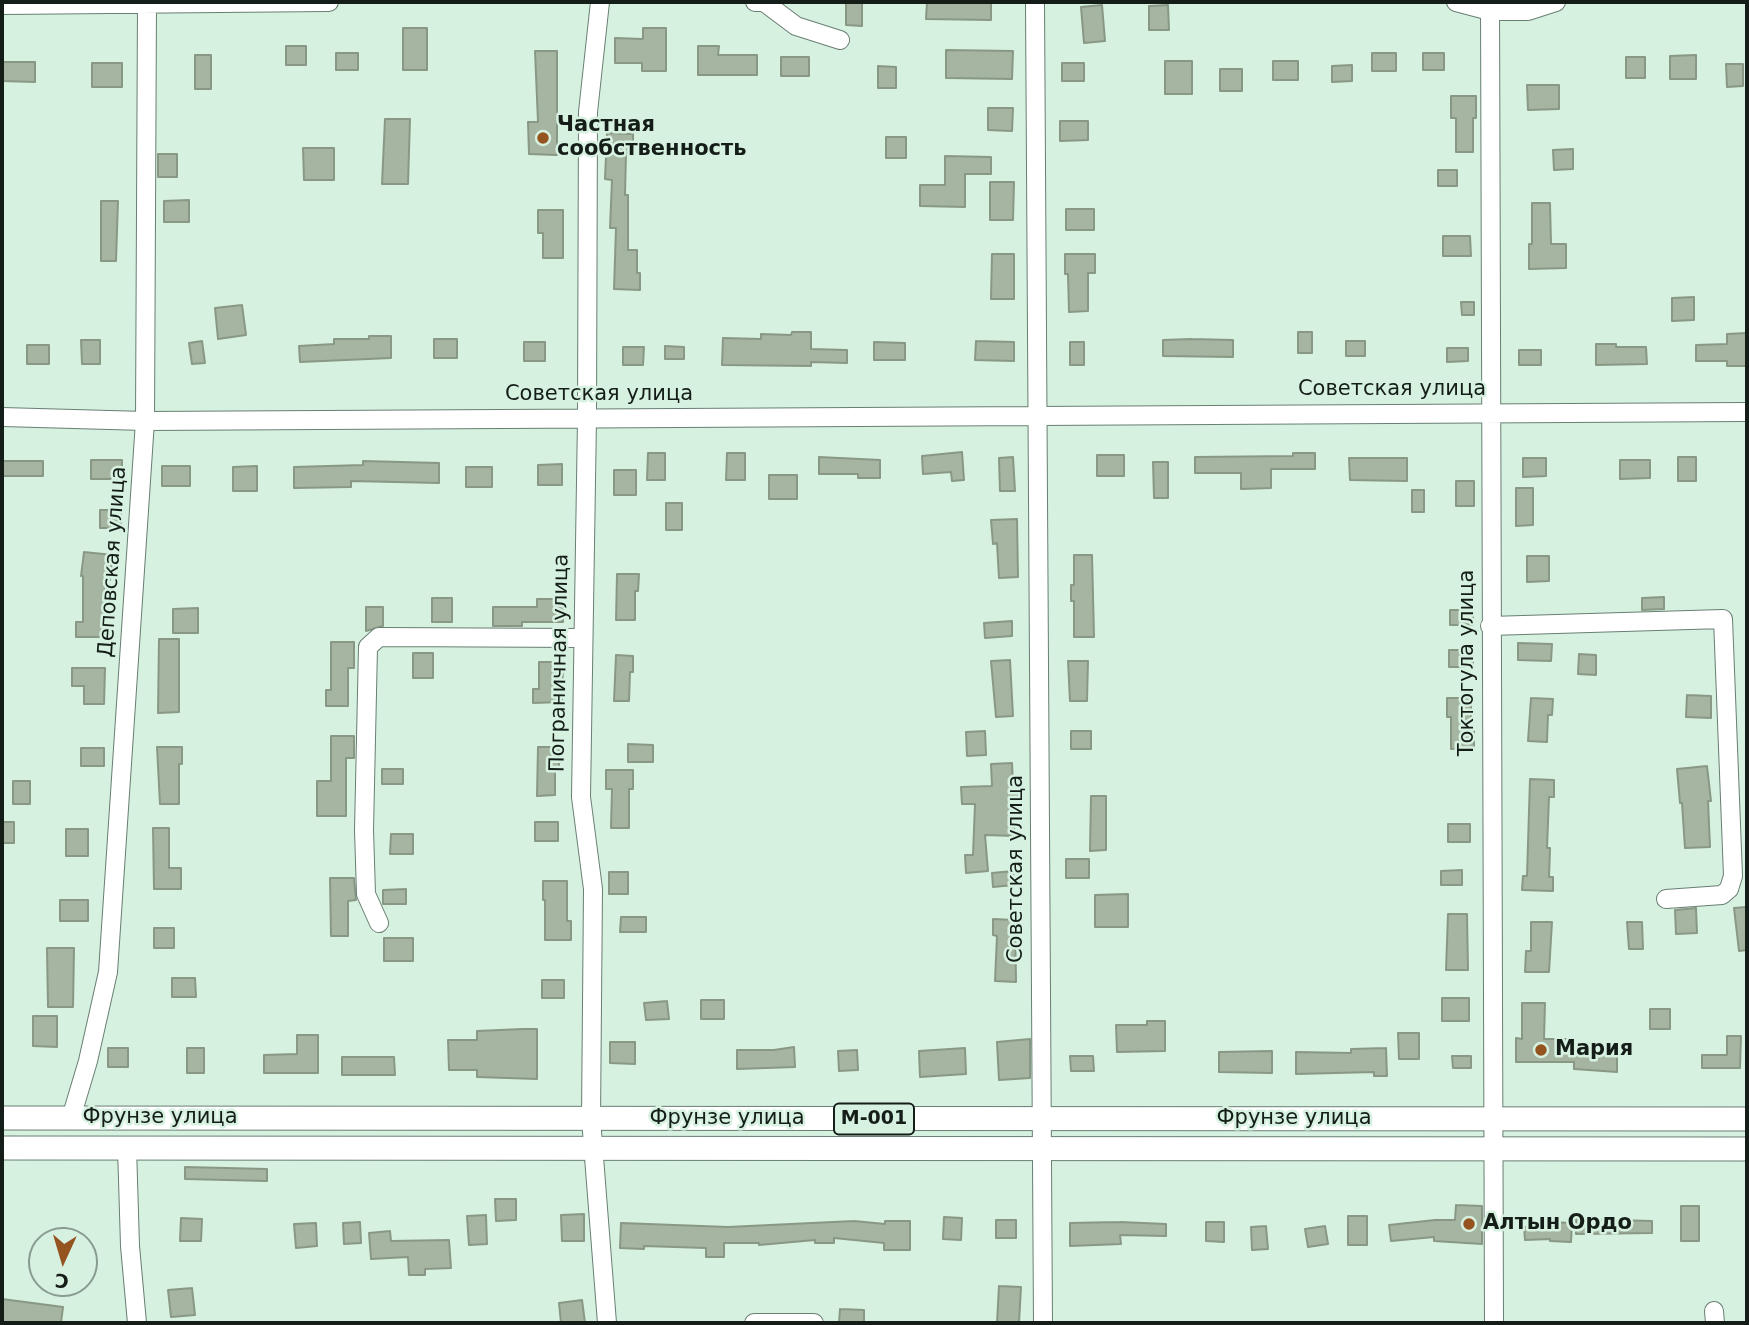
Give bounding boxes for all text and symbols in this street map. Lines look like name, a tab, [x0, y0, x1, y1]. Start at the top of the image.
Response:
place label: Частная сообственность	[557, 113, 746, 163]
marker: Частная сообственность	[535, 130, 551, 146]
street label: Советская улица	[1298, 377, 1486, 403]
street label: Советская улица	[505, 382, 693, 408]
street label: Деповская улица	[94, 466, 132, 658]
street label: Пограничная улица	[545, 554, 575, 772]
street label: Токтогула улица	[1455, 570, 1481, 756]
street label: Советская улица	[1004, 775, 1030, 963]
place label: Мария	[1555, 1037, 1633, 1063]
marker: Мария	[1533, 1042, 1549, 1058]
road number: M-001	[834, 1104, 914, 1134]
street label: Фрунзе улица	[83, 1105, 237, 1131]
street label: Фрунзе улица	[650, 1106, 804, 1132]
street label: Фрунзе улица	[1217, 1106, 1371, 1132]
place label: Алтын Ордо	[1483, 1211, 1632, 1237]
marker: Алтын Ордо	[1461, 1216, 1477, 1232]
north arrow	[28, 1227, 98, 1297]
text: С	[54, 1269, 69, 1292]

